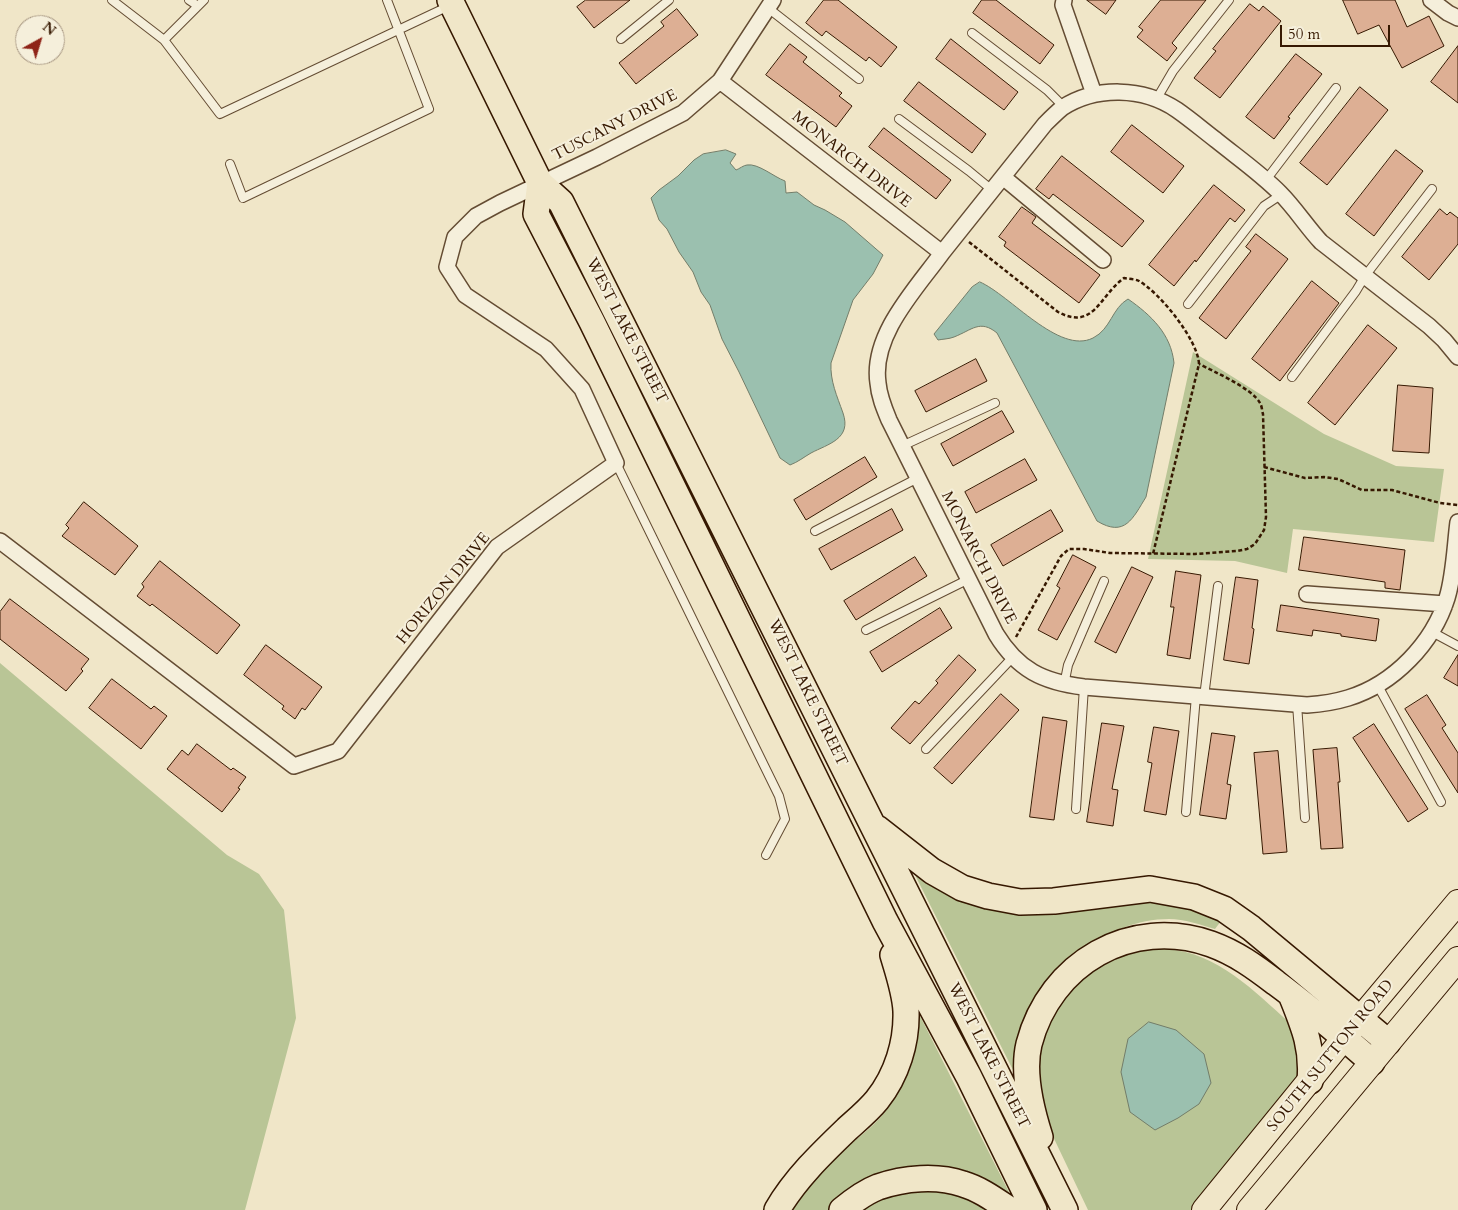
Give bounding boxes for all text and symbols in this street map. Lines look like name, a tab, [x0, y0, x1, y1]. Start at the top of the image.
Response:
north arrow	[15, 15, 65, 65]
scale bar	[1283, 15, 1393, 47]
text: N	[38, 18, 60, 40]
text: 50 m	[1288, 24, 1320, 44]
street label: TUSCANY DRIVE	[549, 86, 681, 166]
street label: MONARCH DRIVE	[788, 107, 914, 213]
street label: WEST LAKE STREET	[581, 255, 671, 407]
street label: MONARCH DRIVE	[936, 489, 1020, 627]
street label: HORIZON DRIVE	[393, 529, 495, 649]
street label: WEST LAKE STREET	[763, 616, 851, 770]
street label: SOUTH SUTTON ROAD	[1264, 976, 1398, 1136]
street label: WEST LAKE STREET	[943, 980, 1033, 1132]

